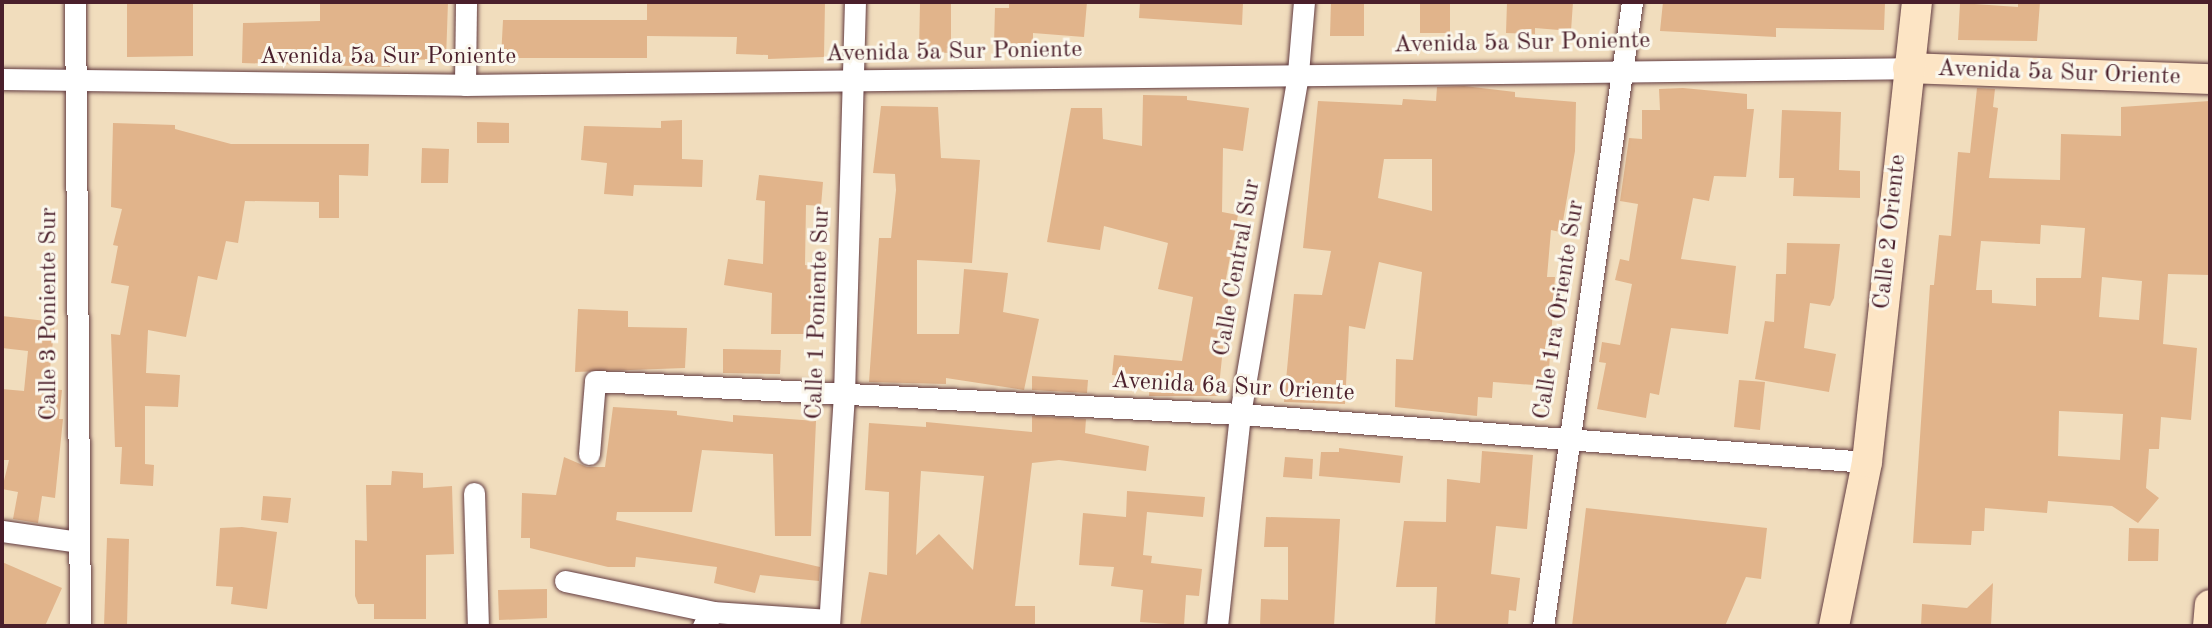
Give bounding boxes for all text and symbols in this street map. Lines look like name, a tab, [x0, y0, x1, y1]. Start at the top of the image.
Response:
street label: Avenida 5a Sur Poniente	[1393, 27, 1651, 61]
street label: Avenida 5a Sur Poniente	[825, 36, 1083, 70]
street label: Avenida 5a Sur Poniente	[260, 44, 516, 72]
street label: Avenida 5a Sur Oriente	[1937, 55, 2181, 93]
street label: Calle 2 Oriente	[1869, 153, 1913, 311]
street label: Calle Central Sur	[1208, 177, 1268, 359]
street label: Calle 1ra Oriente Sur	[1528, 198, 1592, 422]
street label: Calle 1 Poniente Sur	[801, 206, 837, 420]
street label: Calle 3 Poniente Sur	[36, 207, 64, 421]
street label: Avenida 6a Sur Oriente	[1111, 367, 1355, 409]

